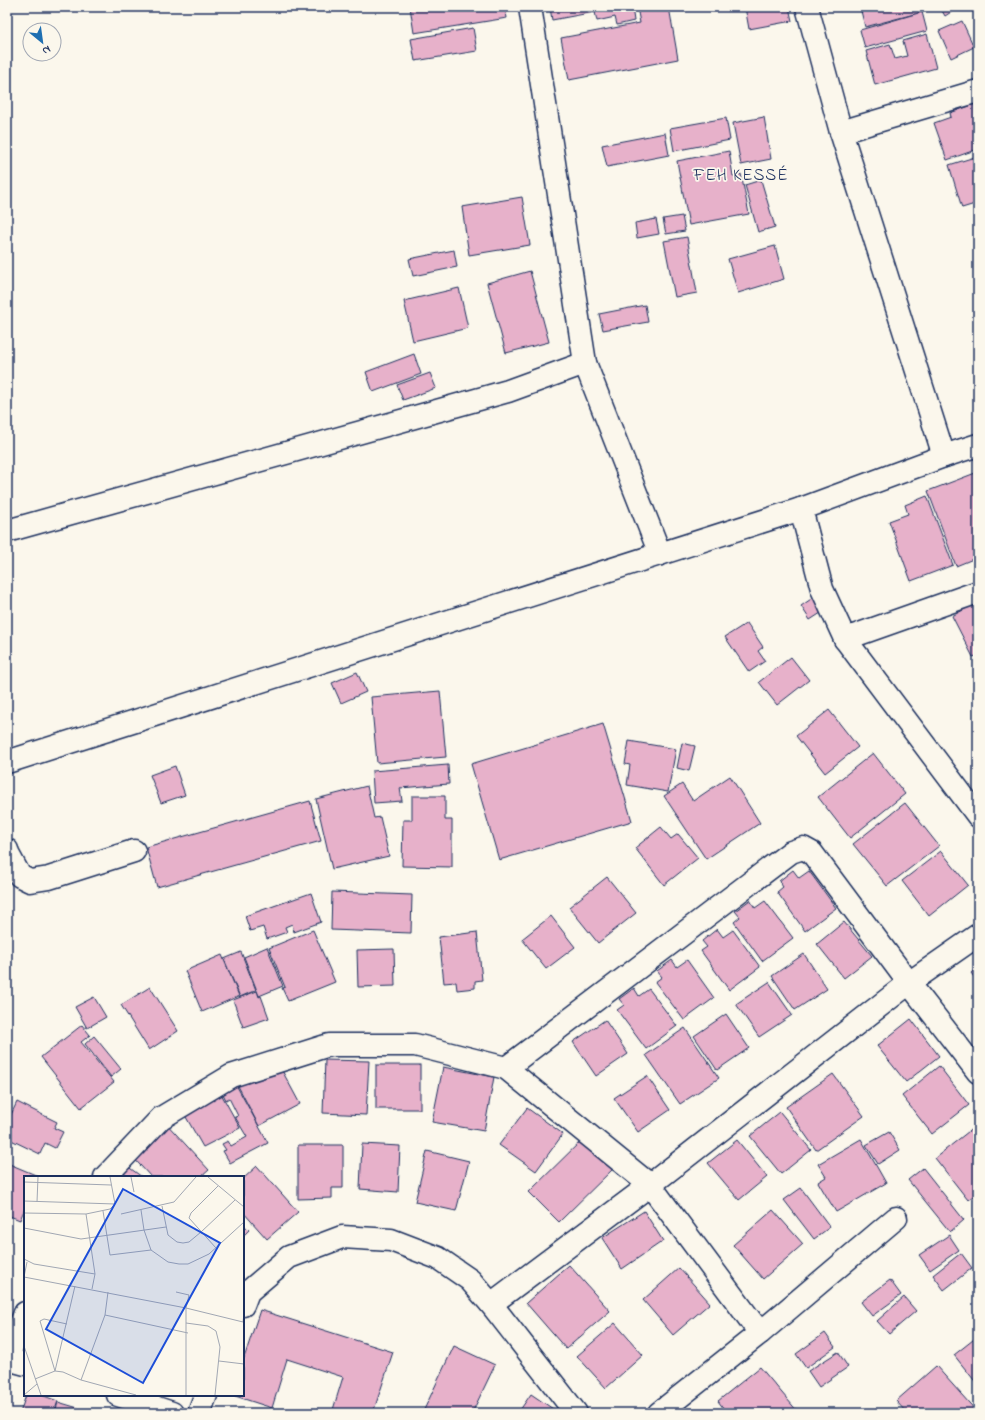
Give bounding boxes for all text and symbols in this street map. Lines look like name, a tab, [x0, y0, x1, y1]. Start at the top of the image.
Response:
north arrow	[22, 22, 62, 62]
text: N	[39, 41, 53, 59]
district label: FEH KESSÉ	[692, 163, 789, 188]
inset map	[24, 1176, 244, 1396]

